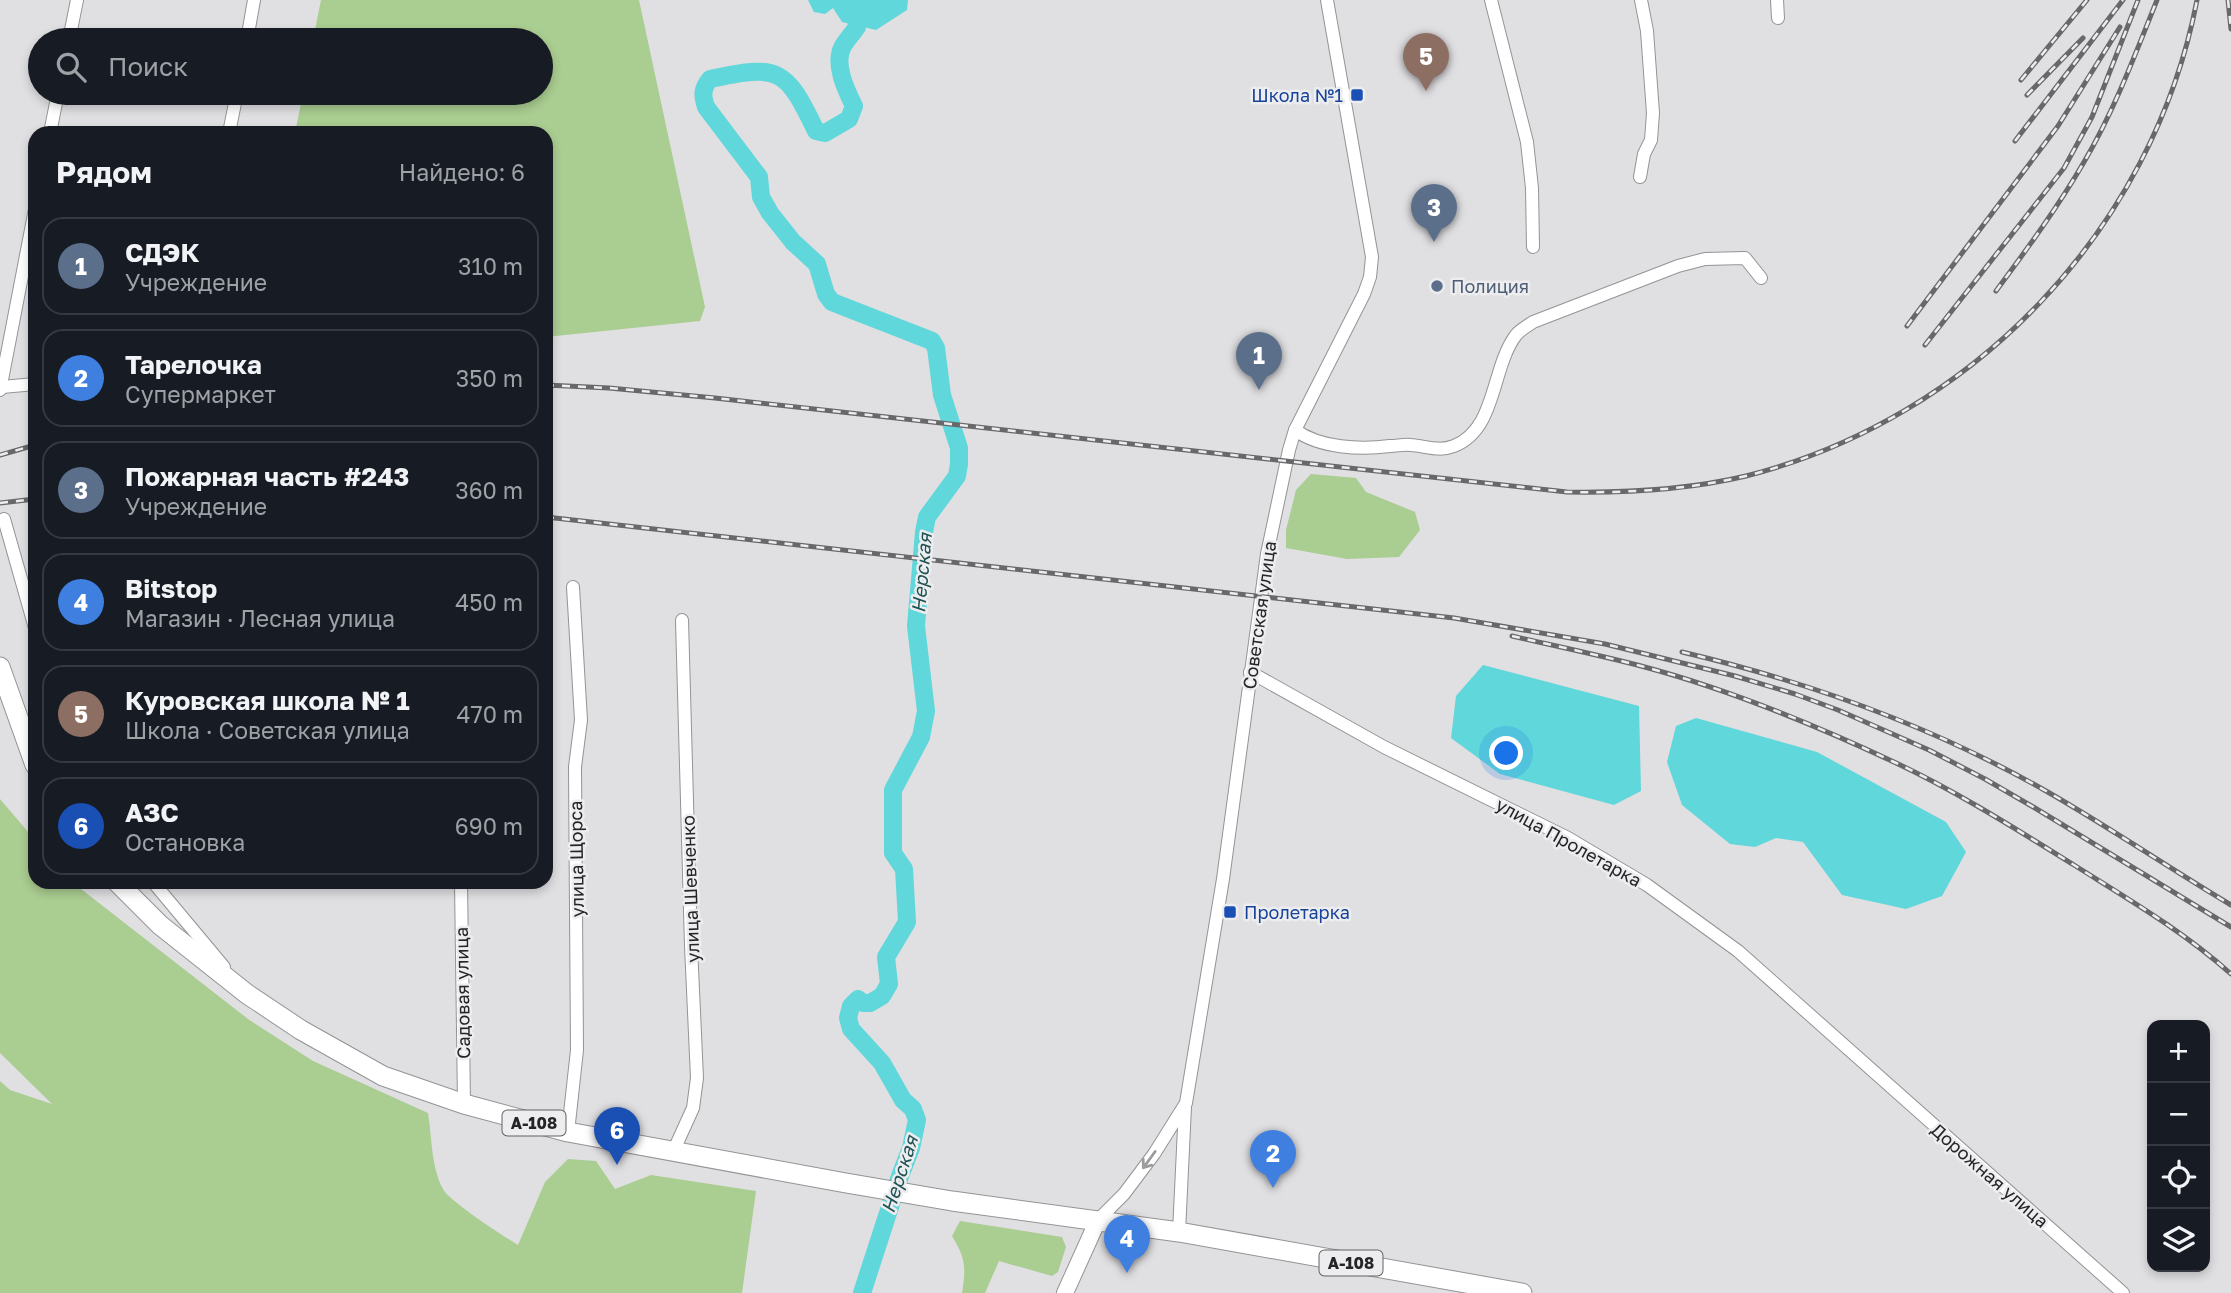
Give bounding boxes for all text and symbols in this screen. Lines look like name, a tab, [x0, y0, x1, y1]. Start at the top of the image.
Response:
search box	[28, 28, 553, 105]
pin: 5	[1403, 33, 1449, 91]
icon: search	[52, 48, 90, 86]
text: Поиск	[108, 51, 188, 82]
place label: Школа №1	[1251, 84, 1343, 106]
marker: Школа №1	[1349, 87, 1365, 103]
text: Рядом	[56, 154, 152, 190]
text: Найдено: 6	[399, 158, 525, 186]
pin: 3	[1411, 184, 1457, 242]
text: СДЭК	[125, 237, 200, 268]
text: 1	[75, 252, 87, 280]
text: 310 m	[458, 252, 523, 280]
text: Учреждение	[125, 268, 267, 296]
place label: Полиция	[1451, 275, 1529, 297]
marker: Полиция	[1429, 278, 1445, 294]
pin: 1	[1236, 332, 1282, 390]
text: Тарелочка	[125, 349, 262, 380]
text: 2	[74, 364, 88, 392]
text: 350 m	[456, 364, 523, 392]
text: Супермаркет	[125, 380, 276, 408]
text: Пожарная часть #243	[125, 461, 409, 492]
text: 3	[74, 476, 88, 504]
text: 360 m	[455, 476, 523, 504]
text: Учреждение	[125, 492, 267, 520]
water label: Нерская	[906, 531, 936, 614]
street label: Советская улица	[1238, 539, 1280, 691]
text: Bitstop	[125, 573, 217, 604]
text: 4	[74, 588, 88, 616]
text: 450 m	[455, 588, 523, 616]
text: Магазин · Лесная улица	[125, 604, 395, 632]
text: Куровская школа № 1	[125, 685, 410, 716]
text: 5	[74, 700, 88, 728]
text: 470 m	[456, 700, 523, 728]
text: Школа · Советская улица	[125, 716, 410, 744]
your location	[1489, 736, 1523, 770]
street label: улица Пролетарка	[1492, 793, 1646, 891]
text: АЗС	[125, 797, 179, 828]
street label: улица Щорса	[564, 800, 588, 918]
text: 6	[74, 812, 88, 840]
text: 690 m	[455, 812, 523, 840]
street label: улица Шевченко	[676, 815, 704, 963]
text: Остановка	[125, 828, 245, 856]
place label: Пролетарка	[1244, 901, 1350, 923]
marker: Пролетарка	[1222, 904, 1238, 920]
street label: Садовая улица	[450, 927, 474, 1059]
map controls	[2147, 1020, 2210, 1272]
button: +	[2147, 1020, 2210, 1083]
button: −	[2147, 1083, 2210, 1146]
pin: 6	[594, 1107, 640, 1165]
road number: А-108	[503, 1110, 566, 1135]
street label: Дорожная улица	[1927, 1118, 2053, 1232]
pin: 2	[1250, 1130, 1296, 1188]
water label: Нерская	[876, 1131, 923, 1216]
button: locate	[2147, 1146, 2210, 1209]
one-way arrow	[1142, 1151, 1157, 1170]
button: layers	[2147, 1209, 2210, 1272]
pin: 4	[1104, 1215, 1150, 1273]
road number: А-108	[1320, 1250, 1382, 1275]

